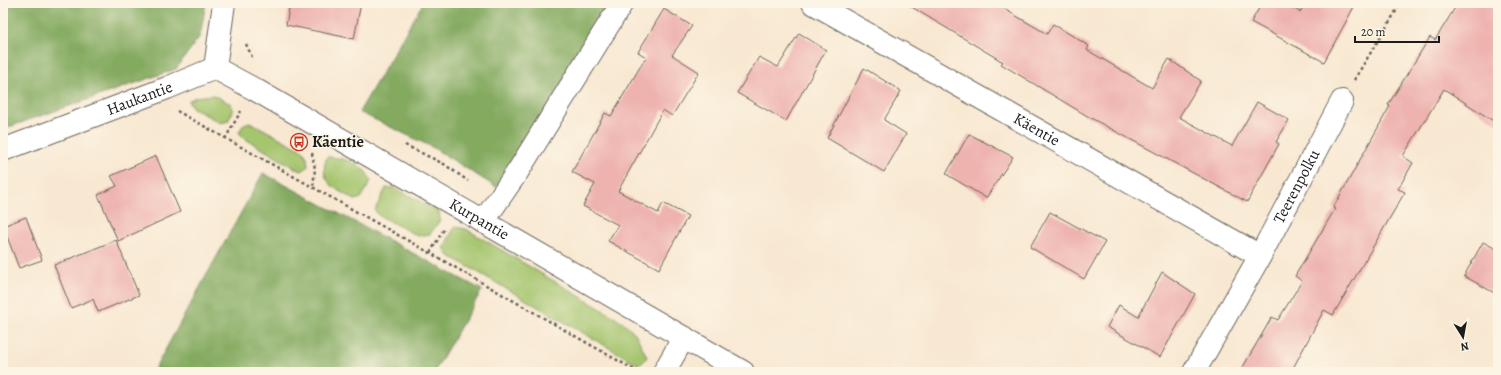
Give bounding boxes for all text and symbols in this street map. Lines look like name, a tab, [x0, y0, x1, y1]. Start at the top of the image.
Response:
scale bar	[1355, 18, 1439, 44]
text: 20 m	[1361, 24, 1385, 40]
street label: Haukantie	[104, 76, 176, 121]
street label: Käentie	[1009, 108, 1064, 152]
place label: Käentie	[312, 131, 364, 153]
bus stop icon: Käentie	[289, 132, 309, 152]
street label: Teerenpolku	[1268, 145, 1326, 228]
street label: Kurpantie	[445, 193, 513, 245]
north arrow	[1443, 317, 1483, 357]
text: N	[1459, 338, 1470, 354]

